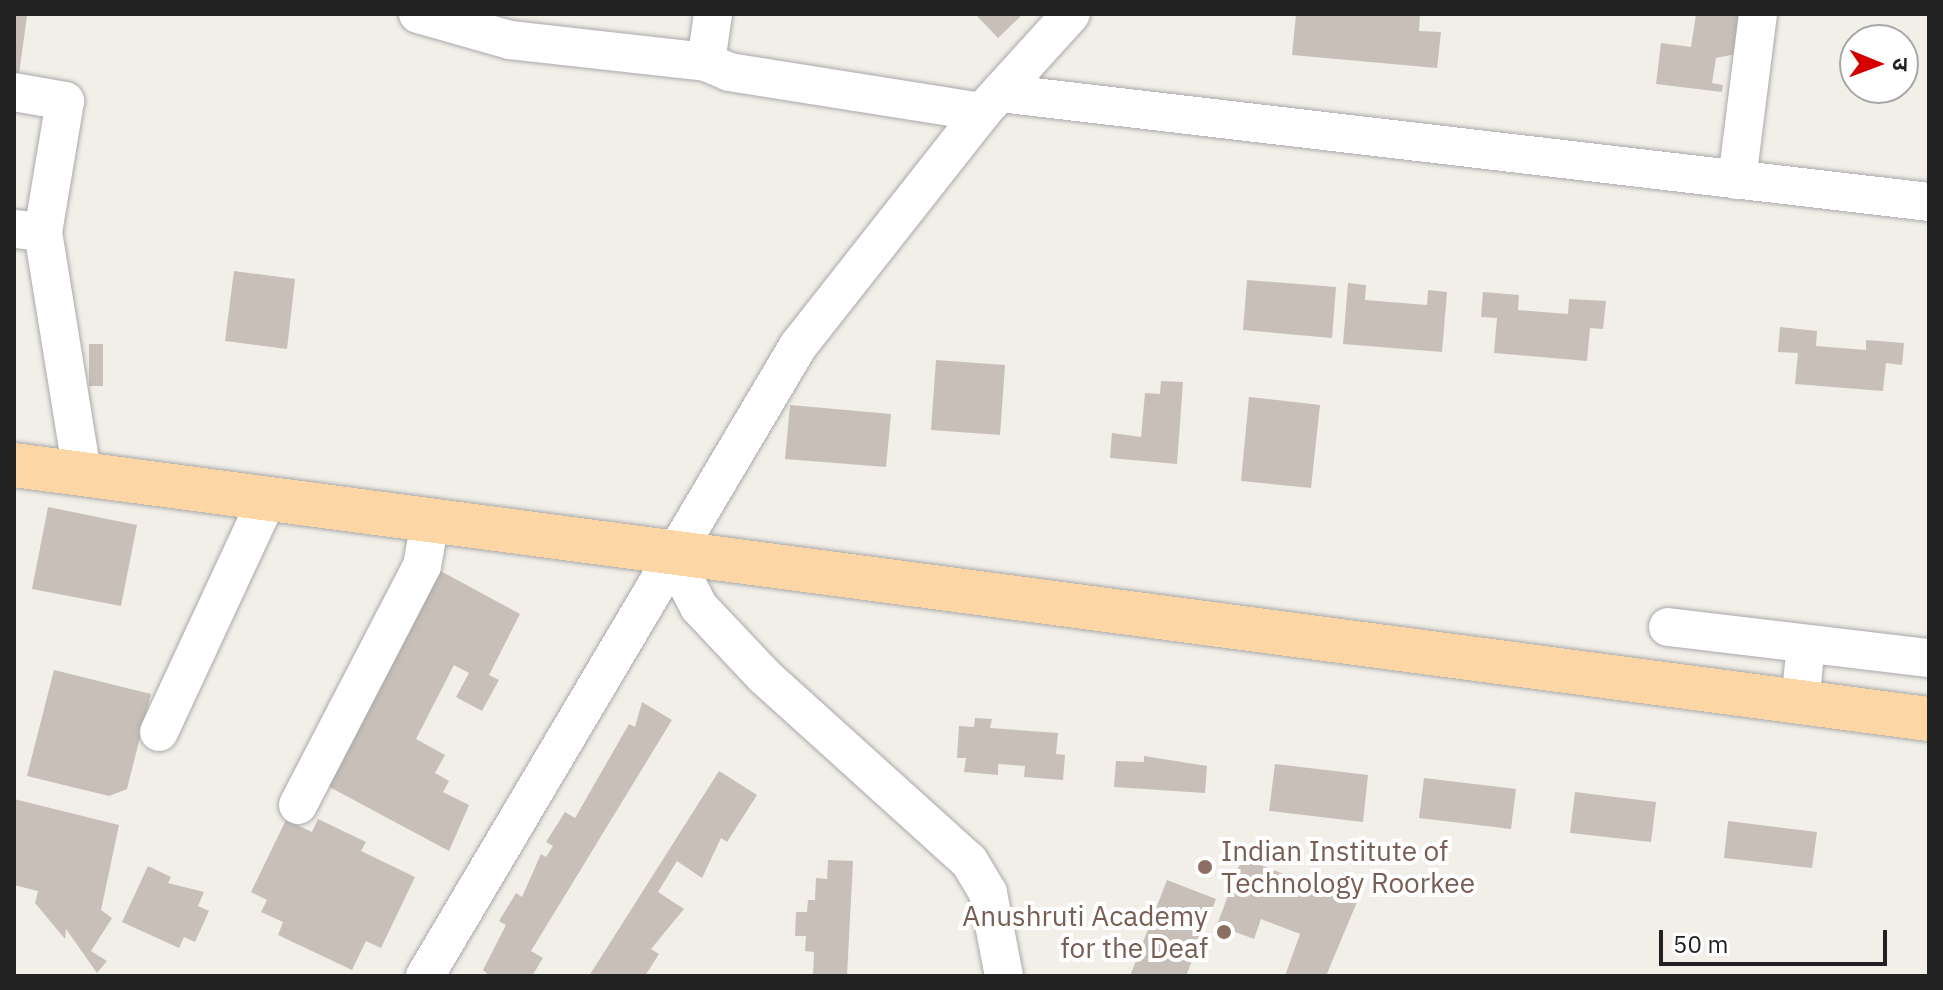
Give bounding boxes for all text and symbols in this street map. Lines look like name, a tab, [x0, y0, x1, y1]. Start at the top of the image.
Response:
north arrow	[1839, 24, 1919, 104]
text: उ	[1887, 58, 1916, 71]
place label: Indian Institute of Technology Roorkee	[1221, 834, 1475, 900]
marker: Indian Institute of Technology Roorkee	[1196, 858, 1214, 876]
place label: Anushruti Academy for the Deaf	[962, 899, 1208, 965]
scale bar	[1663, 914, 1891, 964]
marker: Anushruti Academy for the Deaf	[1215, 923, 1233, 941]
text: 50 m	[1673, 928, 1728, 960]

